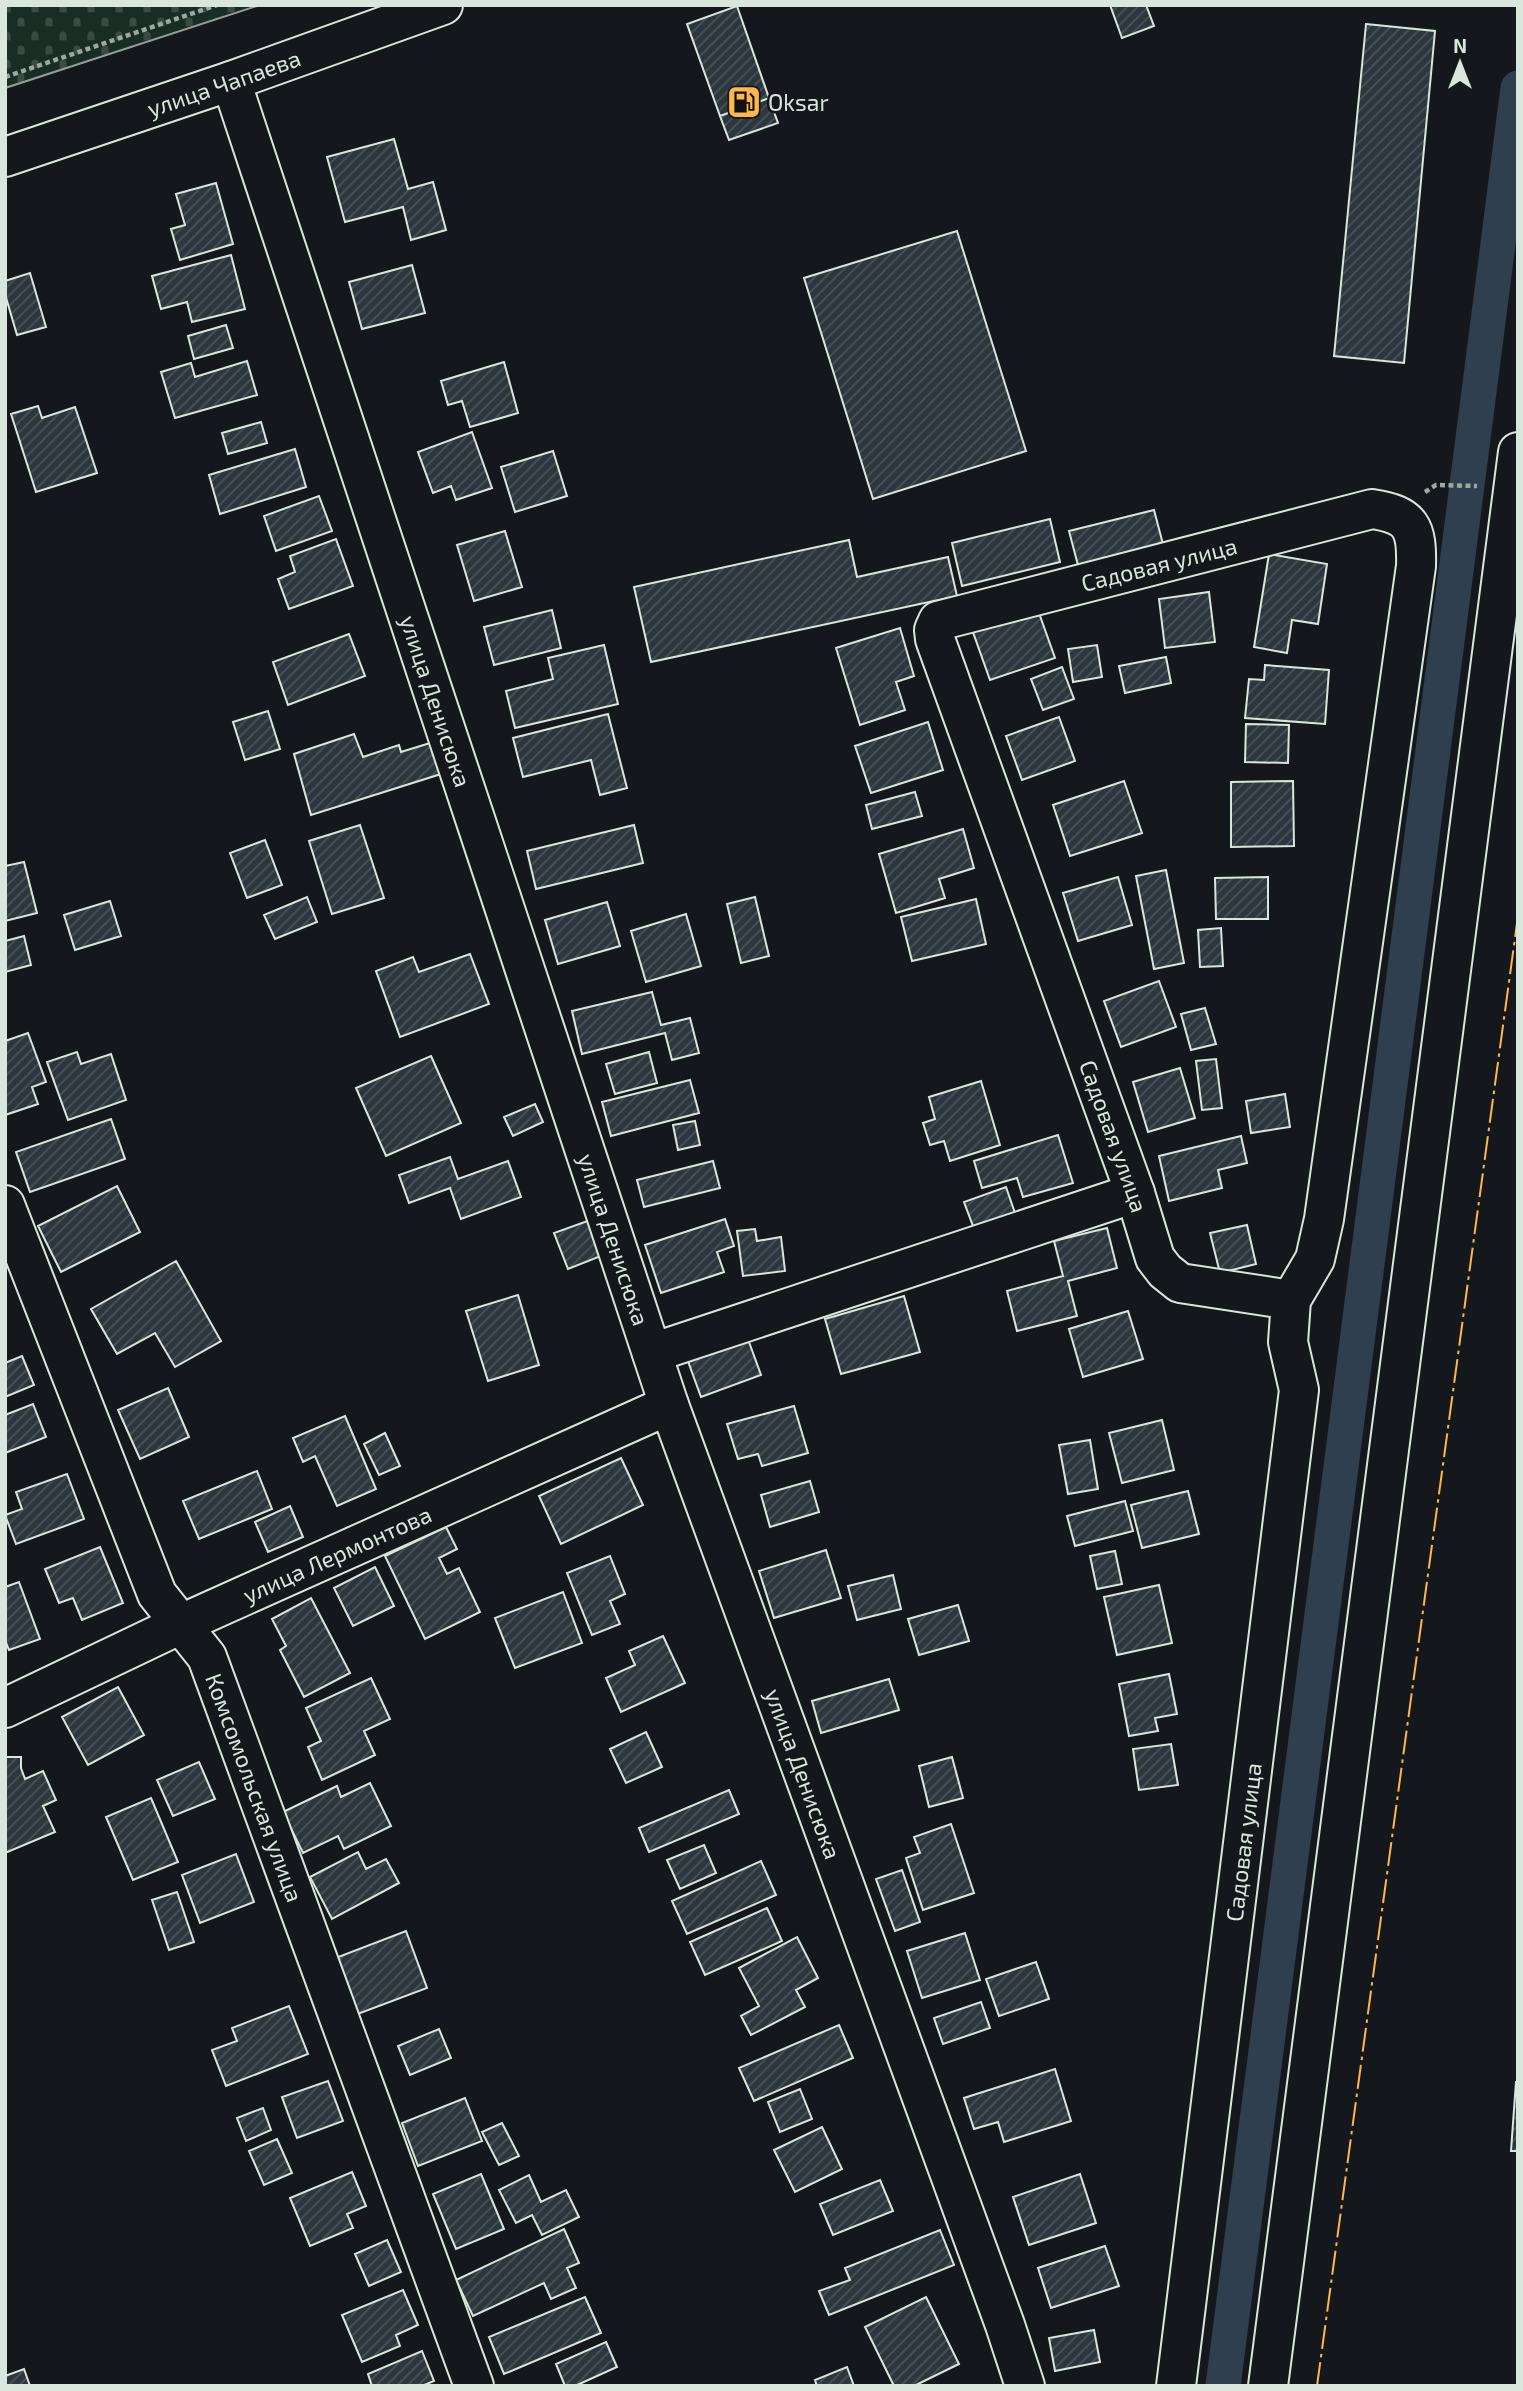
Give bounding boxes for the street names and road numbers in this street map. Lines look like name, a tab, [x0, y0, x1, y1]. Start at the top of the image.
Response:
street label: улица Чапаева	[144, 43, 304, 123]
street label: Садовая улица	[1078, 531, 1240, 598]
street label: улица Денисюка	[394, 611, 478, 791]
street label: Садовая улица	[1074, 1056, 1154, 1216]
street label: улица Денисюка	[572, 1150, 656, 1329]
street label: улица Лермонтова	[238, 1500, 436, 1609]
street label: Комсомольская улица	[200, 1669, 309, 1906]
street label: улица Денисюка	[759, 1685, 848, 1863]
street label: Садовая улица	[1219, 1761, 1267, 1923]

